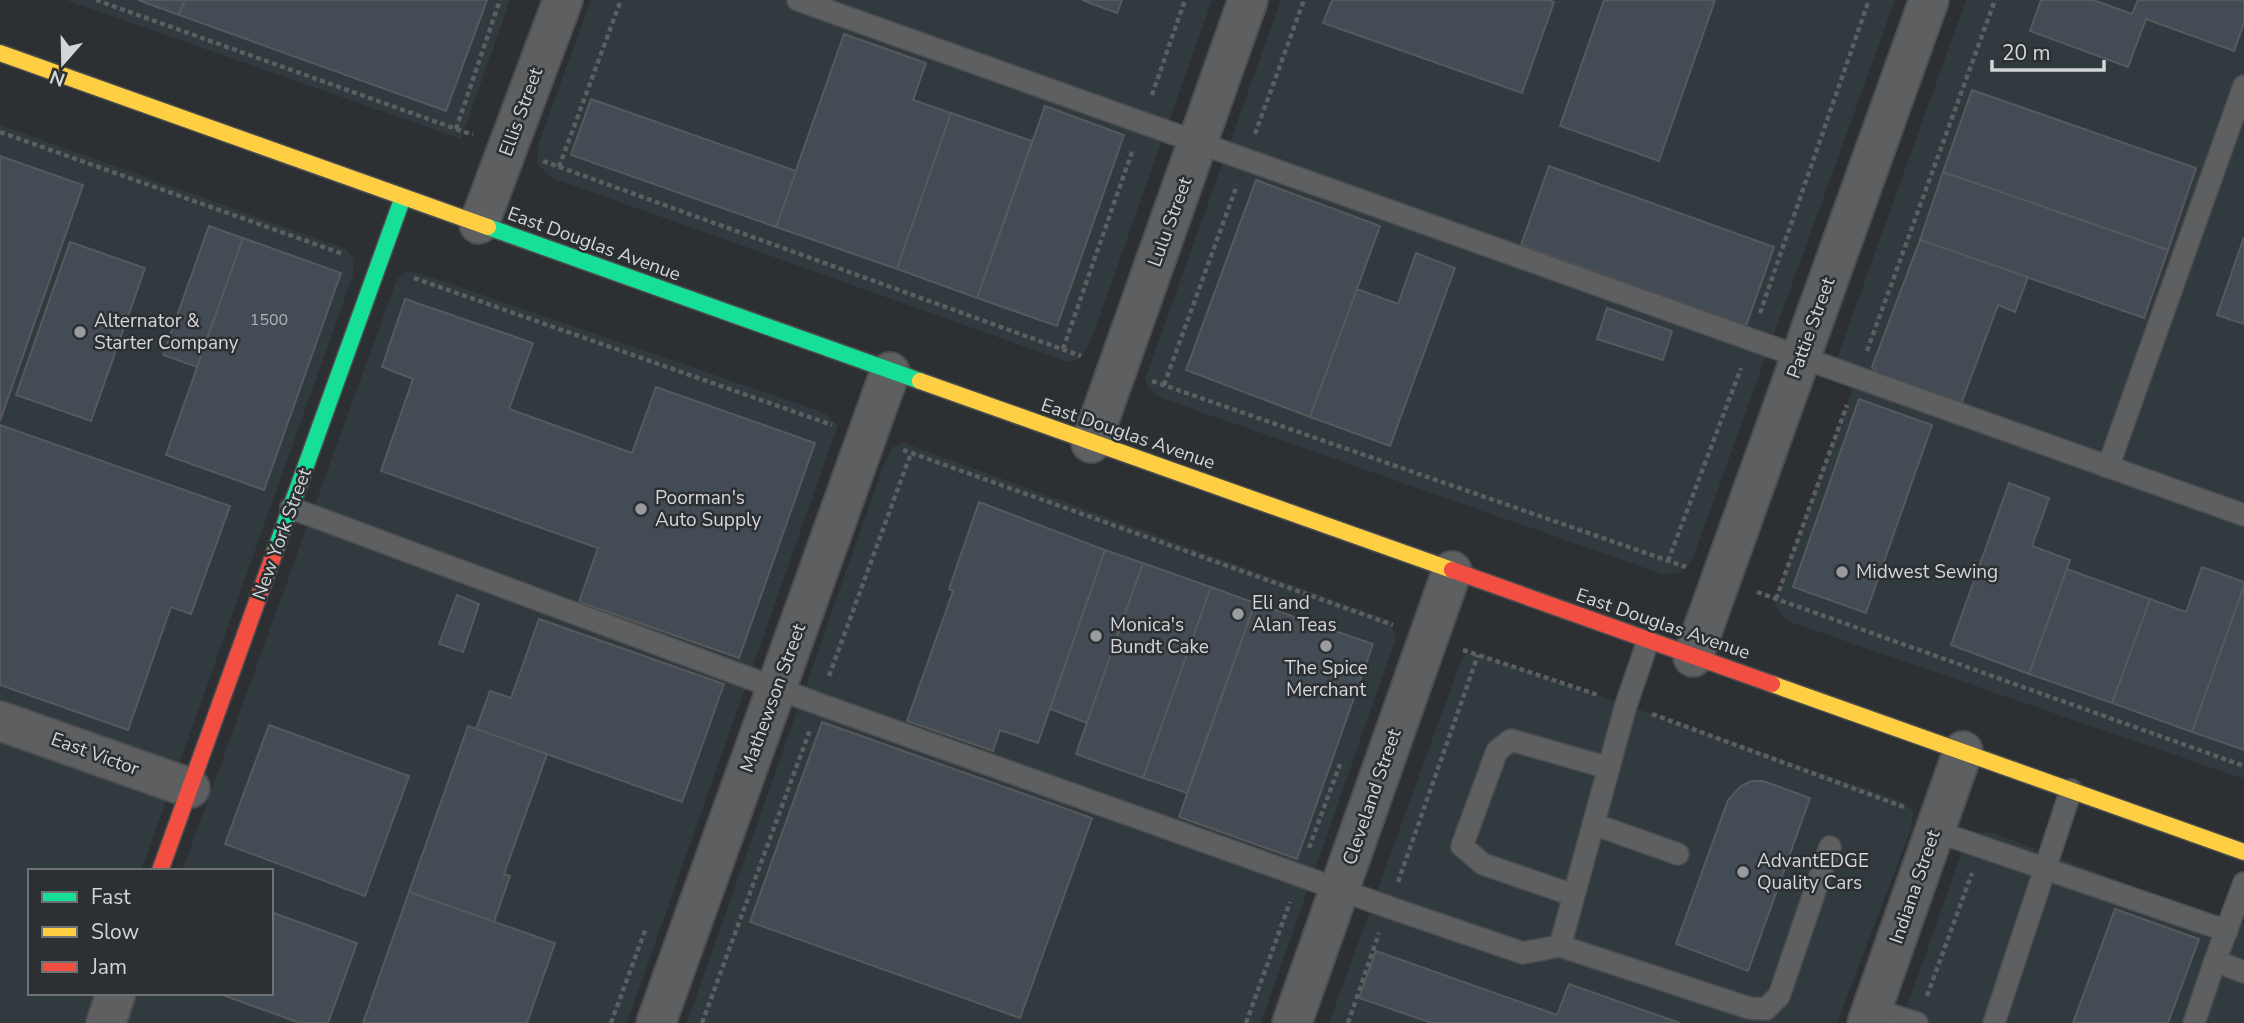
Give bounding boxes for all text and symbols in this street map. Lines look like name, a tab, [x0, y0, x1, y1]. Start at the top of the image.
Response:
north arrow	[28, 28, 98, 98]
scale bar	[1992, 28, 2104, 72]
text: 20 m	[2002, 39, 2051, 67]
text: N	[46, 63, 69, 93]
street label: Ellis Street	[493, 64, 549, 160]
street label: Lulu Street	[1142, 173, 1198, 271]
street label: East Douglas Avenue	[504, 201, 684, 287]
street label: Pattie Street	[1781, 273, 1841, 382]
place label: Alternator & Starter Company	[94, 308, 239, 356]
house number: 1500	[250, 309, 288, 331]
marker: Alternator & Starter Company	[72, 324, 88, 340]
street label: East Douglas Avenue	[1038, 392, 1218, 476]
street label: New York Street	[246, 464, 318, 603]
place label: Poorman's Auto Supply	[655, 485, 761, 533]
marker: Poorman's Auto Supply	[633, 501, 649, 517]
place label: Midwest Sewing	[1856, 559, 1998, 585]
marker: Midwest Sewing	[1834, 564, 1850, 580]
street label: East Douglas Avenue	[1573, 582, 1753, 666]
place label: Eli and Alan Teas	[1252, 590, 1337, 638]
marker: Eli and Alan Teas	[1230, 606, 1246, 622]
place label: Monica's Bundt Cake	[1110, 612, 1209, 660]
street label: Mathewson Street	[734, 620, 812, 776]
marker: Monica's Bundt Cake	[1088, 628, 1104, 644]
marker: The Spice Merchant	[1318, 638, 1334, 654]
place label: The Spice Merchant	[1284, 655, 1368, 703]
street label: Cleveland Street	[1337, 725, 1408, 869]
street label: East Victor	[47, 726, 143, 782]
street label: Indiana Street	[1883, 826, 1947, 947]
place label: AdvantEDGE Quality Cars	[1757, 848, 1869, 896]
marker: AdvantEDGE Quality Cars	[1735, 864, 1751, 880]
legend	[28, 869, 273, 995]
text: Fast	[91, 883, 131, 911]
text: Slow	[91, 918, 140, 946]
text: Jam	[90, 953, 127, 981]

